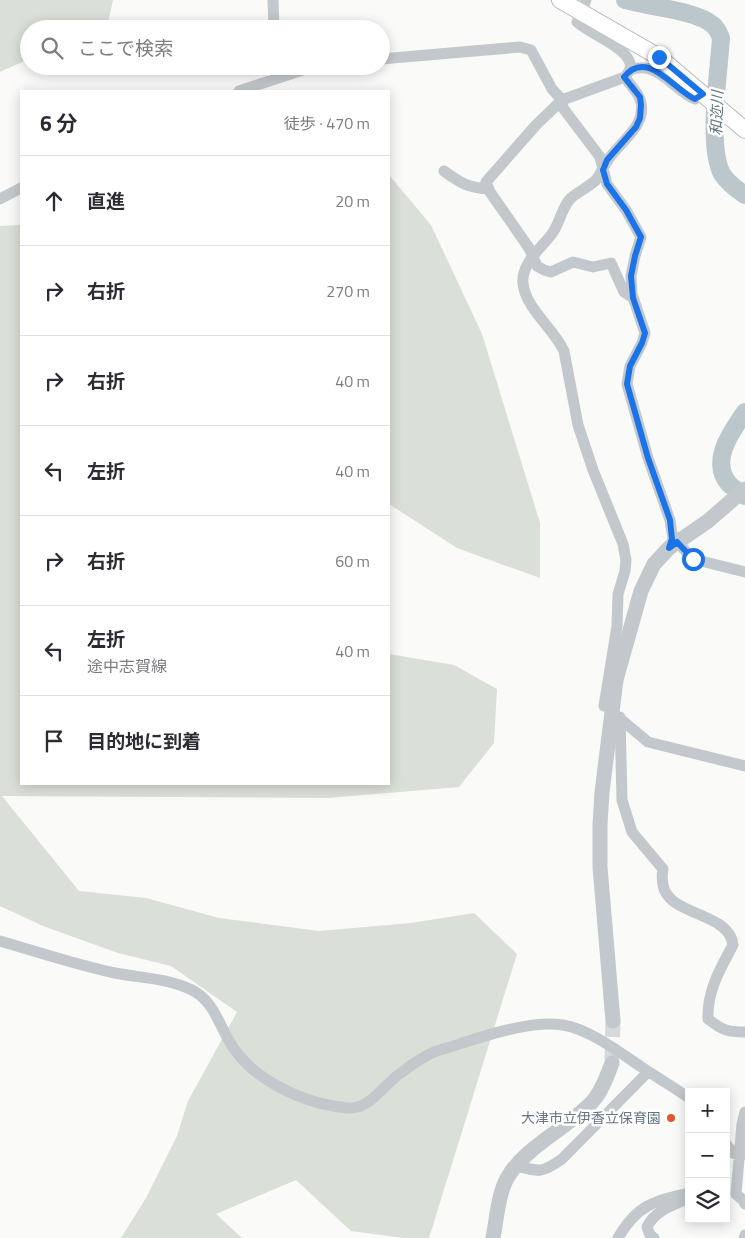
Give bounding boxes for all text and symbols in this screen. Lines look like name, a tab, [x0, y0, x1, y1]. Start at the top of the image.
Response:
search box	[20, 20, 390, 75]
text: ここで検索	[78, 33, 173, 62]
icon: search	[38, 34, 66, 62]
route end	[648, 46, 671, 69]
water label: 和迩川	[704, 88, 729, 136]
text: 6 分	[40, 107, 77, 139]
text: 徒歩 · 470 m	[284, 111, 370, 135]
text: 直進	[87, 186, 125, 215]
icon: ahead	[40, 187, 68, 215]
text: 20 m	[335, 189, 370, 213]
text: 右折	[87, 276, 125, 305]
icon: right	[40, 277, 68, 305]
text: 270 m	[326, 279, 370, 303]
text: 右折	[87, 366, 125, 395]
icon: right	[40, 367, 68, 395]
text: 40 m	[335, 369, 370, 393]
text: 左折	[87, 456, 125, 485]
icon: left	[40, 457, 68, 485]
text: 40 m	[335, 459, 370, 483]
text: 右折	[87, 546, 125, 575]
icon: right	[40, 547, 68, 575]
route start	[682, 548, 705, 571]
text: 60 m	[335, 549, 370, 573]
text: 左折	[87, 624, 125, 653]
icon: left	[40, 637, 68, 665]
text: 40 m	[335, 639, 370, 663]
text: 途中志賀線	[87, 654, 167, 678]
text: 目的地に到着	[87, 726, 201, 755]
icon: arrive	[40, 727, 68, 755]
map controls	[685, 1088, 730, 1223]
button: +	[685, 1088, 730, 1133]
place label: 大津市立伊香立保育園	[521, 1107, 661, 1128]
marker: 大津市立伊香立保育園	[665, 1112, 677, 1124]
button: −	[685, 1133, 730, 1178]
button: layers	[685, 1178, 730, 1223]

